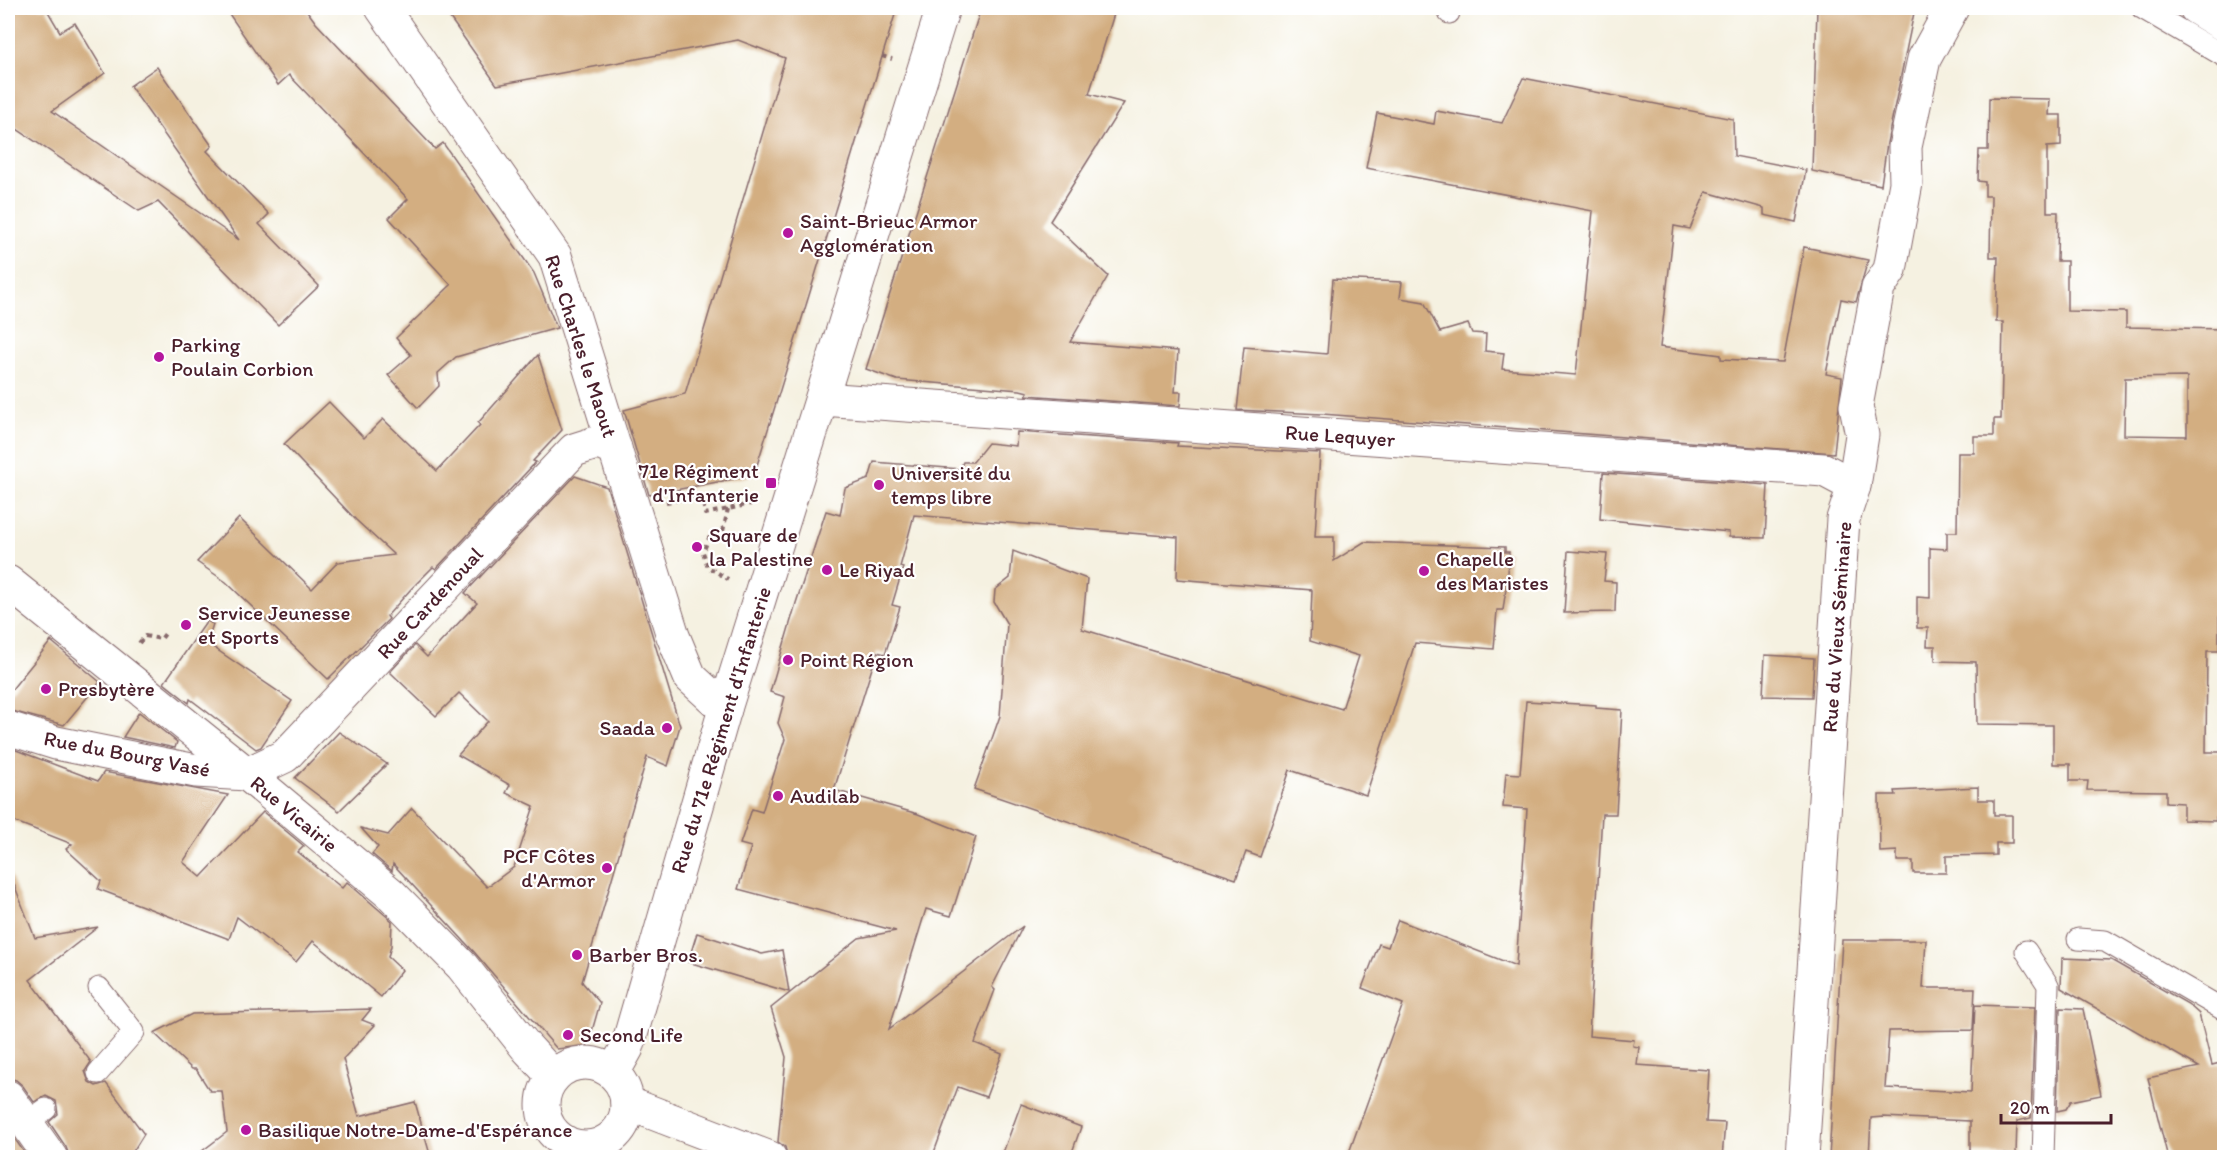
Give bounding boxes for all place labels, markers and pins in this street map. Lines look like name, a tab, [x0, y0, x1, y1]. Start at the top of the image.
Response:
place label: Saint-Brieuc Armor Agglomération	[800, 208, 978, 257]
marker: Saint-Brieuc Armor Agglomération	[781, 226, 795, 240]
place label: Parking Poulain Corbion	[171, 332, 313, 381]
marker: Parking Poulain Corbion	[152, 350, 166, 364]
place label: 71e Régiment d'Infanterie	[639, 458, 759, 507]
place label: Université du temps libre	[891, 460, 1011, 509]
marker: 71e Régiment d'Infanterie	[764, 476, 778, 490]
marker: Université du temps libre	[872, 478, 886, 492]
place label: Square de la Palestine	[709, 522, 813, 571]
marker: Square de la Palestine	[690, 540, 704, 554]
place label: Chapelle des Maristes	[1436, 546, 1549, 595]
place label: Le Riyad	[839, 557, 915, 582]
marker: Le Riyad	[820, 563, 834, 577]
marker: Chapelle des Maristes	[1417, 564, 1431, 578]
place label: Service Jeunesse et Sports	[198, 600, 351, 649]
marker: Service Jeunesse et Sports	[179, 618, 193, 632]
place label: Point Région	[800, 647, 914, 672]
marker: Point Région	[781, 653, 795, 667]
place label: Presbytère	[58, 676, 155, 701]
marker: Presbytère	[39, 682, 53, 696]
place label: Saada	[599, 715, 655, 740]
marker: Saada	[660, 721, 674, 735]
place label: Audilab	[790, 783, 860, 808]
marker: Audilab	[771, 789, 785, 803]
place label: PCF Côtes d'Armor	[503, 843, 596, 892]
marker: PCF Côtes d'Armor	[600, 861, 614, 875]
place label: Barber Bros.	[589, 942, 703, 967]
marker: Barber Bros.	[570, 948, 584, 962]
place label: Second Life	[580, 1022, 683, 1047]
marker: Second Life	[561, 1028, 575, 1042]
place label: Basilique Notre-Dame-d'Espérance	[258, 1117, 572, 1142]
marker: Basilique Notre-Dame-d'Espérance	[239, 1123, 253, 1137]

